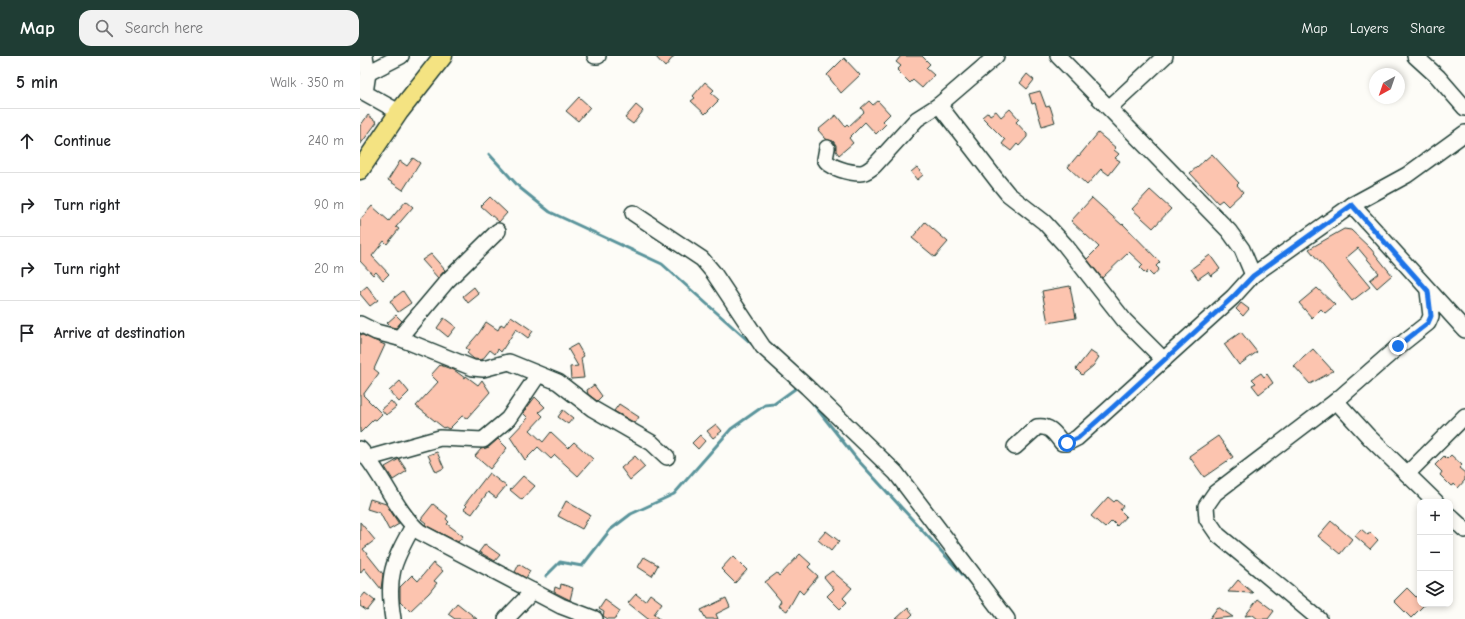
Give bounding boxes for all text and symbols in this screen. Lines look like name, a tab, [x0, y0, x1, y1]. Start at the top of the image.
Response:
search box	[79, 10, 359, 46]
text: Map	[20, 17, 55, 39]
icon: search	[93, 17, 115, 39]
text: Search here	[125, 19, 203, 37]
text: Map	[1301, 20, 1328, 37]
text: Layers	[1350, 20, 1388, 37]
text: Share	[1410, 20, 1445, 37]
north arrow	[1369, 68, 1405, 104]
text: 5 min	[16, 73, 58, 92]
text: Walk · 350 m	[270, 75, 344, 90]
icon: ahead	[16, 130, 38, 152]
text: Continue	[54, 132, 111, 150]
text: 240 m	[308, 133, 344, 148]
icon: right	[16, 194, 38, 216]
text: Turn right	[54, 196, 120, 214]
text: 90 m	[314, 197, 344, 212]
icon: right	[16, 258, 38, 280]
text: Turn right	[54, 260, 120, 278]
text: 20 m	[314, 261, 344, 276]
icon: arrive	[16, 322, 38, 344]
text: Arrive at destination	[54, 324, 185, 342]
route end	[1389, 337, 1407, 355]
route start	[1058, 434, 1076, 452]
map controls	[1417, 499, 1453, 607]
button: +	[1417, 499, 1453, 535]
button: −	[1417, 535, 1453, 571]
button: layers	[1417, 571, 1453, 607]

